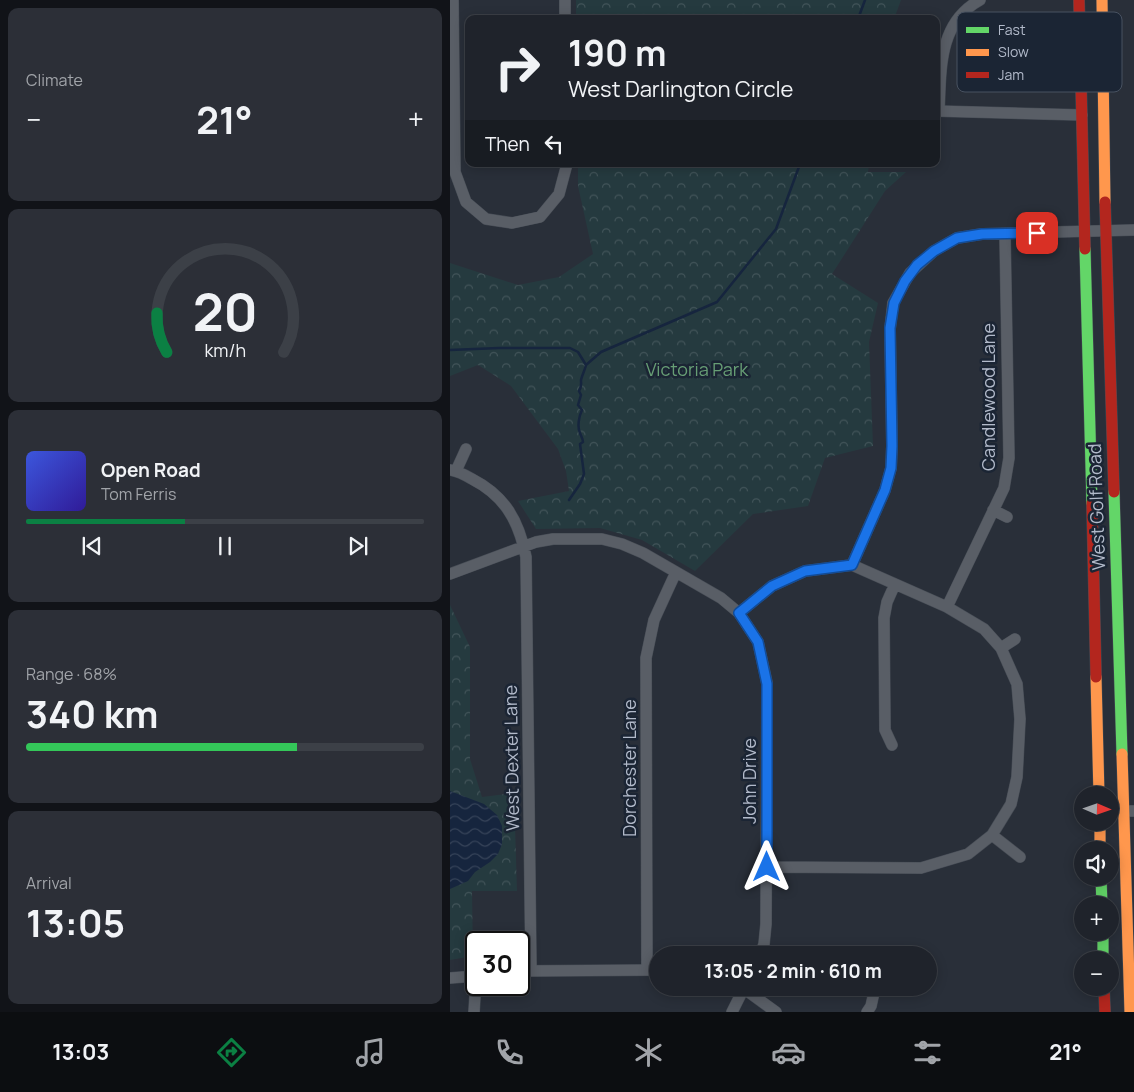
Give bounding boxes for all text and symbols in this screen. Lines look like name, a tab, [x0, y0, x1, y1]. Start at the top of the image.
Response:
legend	[957, 12, 1122, 92]
text: Fast	[998, 20, 1026, 39]
text: 190 m	[568, 29, 667, 77]
icon: right	[485, 35, 550, 100]
text: Slow	[998, 42, 1029, 61]
text: Jam	[998, 65, 1024, 84]
text: Climate	[26, 69, 83, 91]
text: West Darlington Circle	[568, 74, 793, 104]
text: 21°	[196, 93, 253, 145]
text: −	[26, 100, 41, 138]
text: +	[408, 100, 424, 138]
icon: left	[540, 130, 568, 158]
text: Then	[485, 131, 530, 157]
pin	[1016, 212, 1058, 254]
icon: arrive	[1023, 219, 1051, 247]
text: 20	[192, 276, 258, 347]
street label: Candlewood Lane	[976, 323, 1000, 471]
text: km/h	[204, 338, 246, 362]
park label: Victoria Park	[646, 357, 749, 381]
street label: West Golf Road	[1082, 443, 1110, 571]
text: Open Road	[101, 457, 201, 483]
text: Tom Ferris	[101, 483, 176, 505]
icon: previous	[78, 532, 106, 560]
icon: pause	[211, 532, 239, 560]
icon: next	[344, 532, 372, 560]
text: Range · 68%	[26, 663, 117, 685]
street label: West Dexter Lane	[498, 685, 524, 831]
text: 340 km	[26, 687, 158, 739]
street label: Dorchester Lane	[617, 699, 641, 837]
street label: John Drive	[737, 738, 761, 824]
north arrow	[1074, 786, 1119, 831]
map controls	[1074, 786, 1119, 996]
position arrow	[740, 840, 792, 892]
button: sound	[1074, 841, 1119, 886]
text: Arrival	[26, 872, 72, 894]
text: 13:05	[26, 896, 125, 948]
button: +	[1074, 896, 1119, 941]
speed limit sign: 30	[465, 931, 530, 996]
button: −	[1074, 951, 1119, 996]
text: 13:05 · 2 min · 610 m	[704, 958, 882, 984]
icon: directions	[214, 1035, 249, 1070]
icon: music	[353, 1035, 388, 1070]
icon: phone	[492, 1035, 527, 1070]
icon: climate	[631, 1035, 666, 1070]
icon: car	[771, 1035, 806, 1070]
icon: filters	[910, 1035, 945, 1070]
text: 13:03	[52, 1037, 109, 1067]
text: 21°	[1049, 1037, 1082, 1067]

